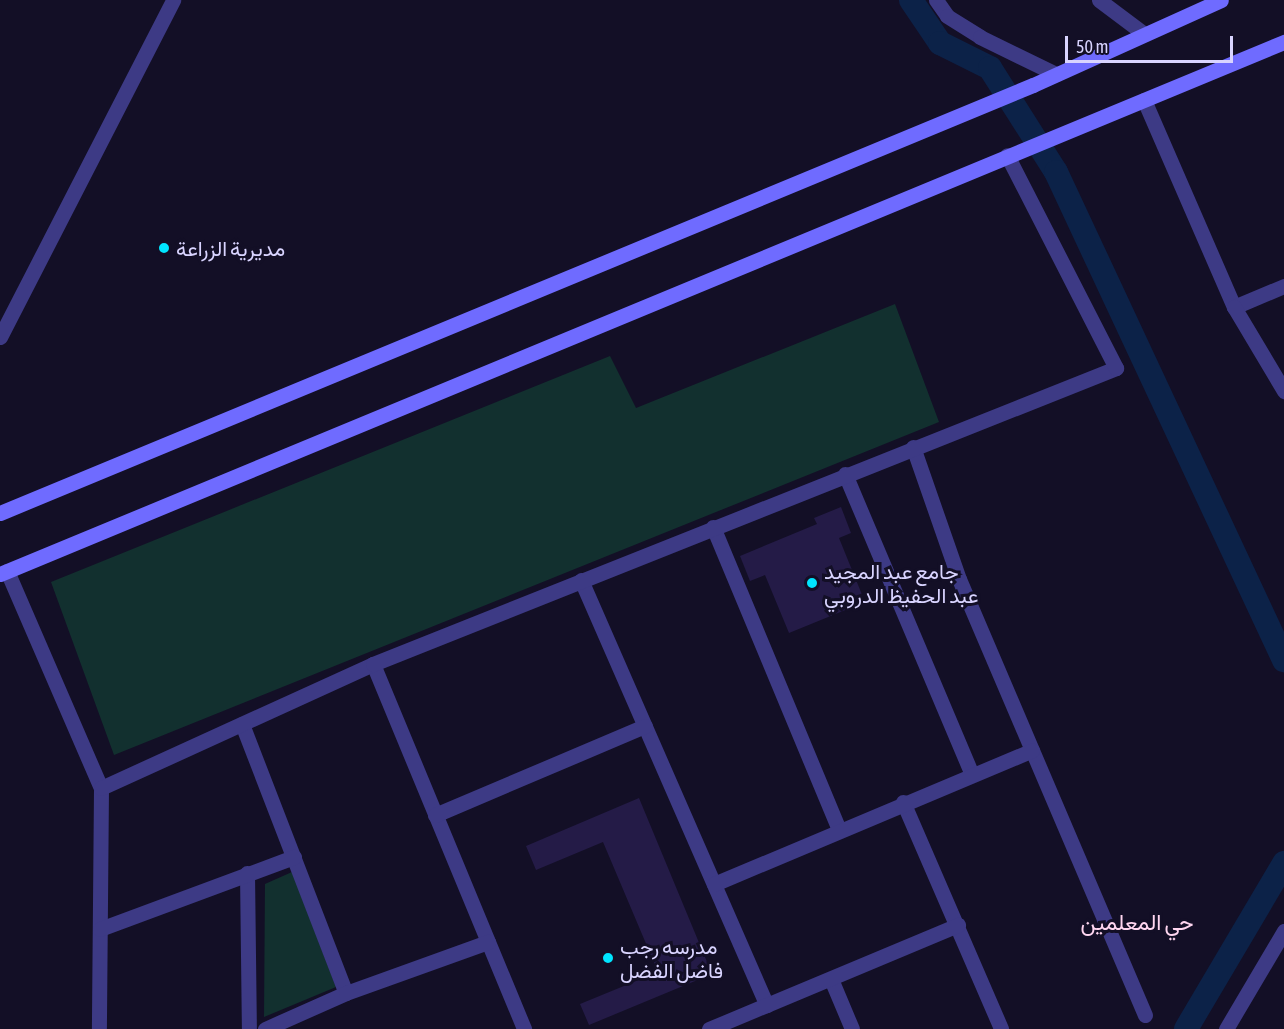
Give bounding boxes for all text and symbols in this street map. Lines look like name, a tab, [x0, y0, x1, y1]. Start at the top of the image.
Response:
scale bar	[1068, 24, 1236, 62]
text: 50 m	[1076, 36, 1108, 57]
place label: مديرية الزراعة	[176, 235, 285, 261]
marker: مديرية الزراعة	[157, 241, 171, 255]
place label: جامع عبد المجيد عبد الحفيظ الدروبي	[824, 558, 979, 608]
marker: جامع عبد المجيد عبد الحفيظ الدروبي	[805, 576, 819, 590]
district label: حي المعلمين	[1081, 910, 1193, 936]
place label: مدرسه رجب فاضل الفضل	[620, 933, 723, 983]
marker: مدرسه رجب فاضل الفضل	[601, 951, 615, 965]

